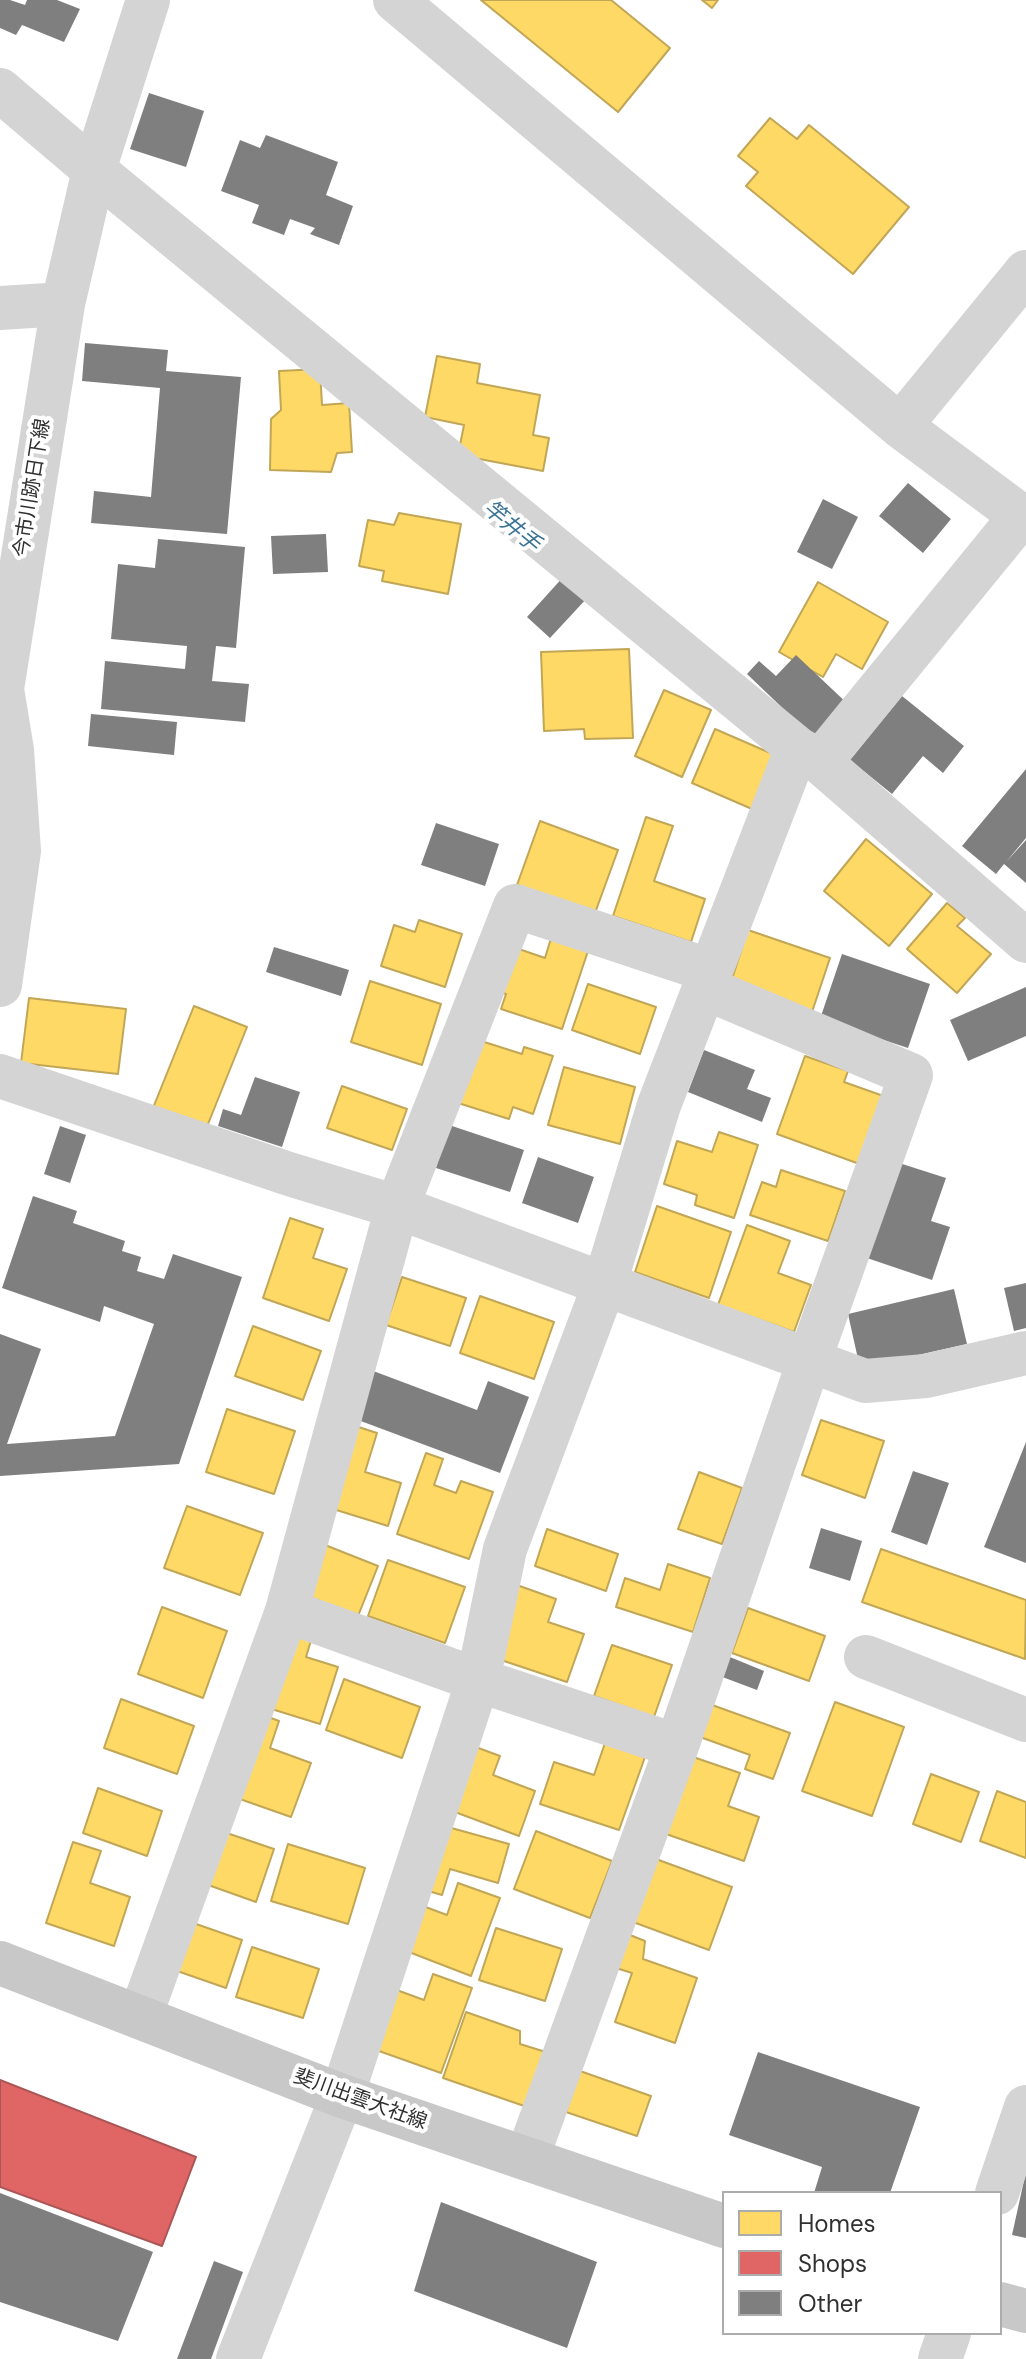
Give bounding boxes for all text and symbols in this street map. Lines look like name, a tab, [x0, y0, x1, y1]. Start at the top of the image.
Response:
street label: 今市川跡日下線	[10, 417, 56, 559]
water label: 竿井手	[477, 496, 545, 558]
street label: 斐川出雲大社線	[290, 2065, 430, 2135]
legend	[722, 2191, 1002, 2335]
text: Homes	[798, 2208, 876, 2239]
text: Shops	[798, 2248, 867, 2279]
text: Other	[798, 2288, 862, 2319]

